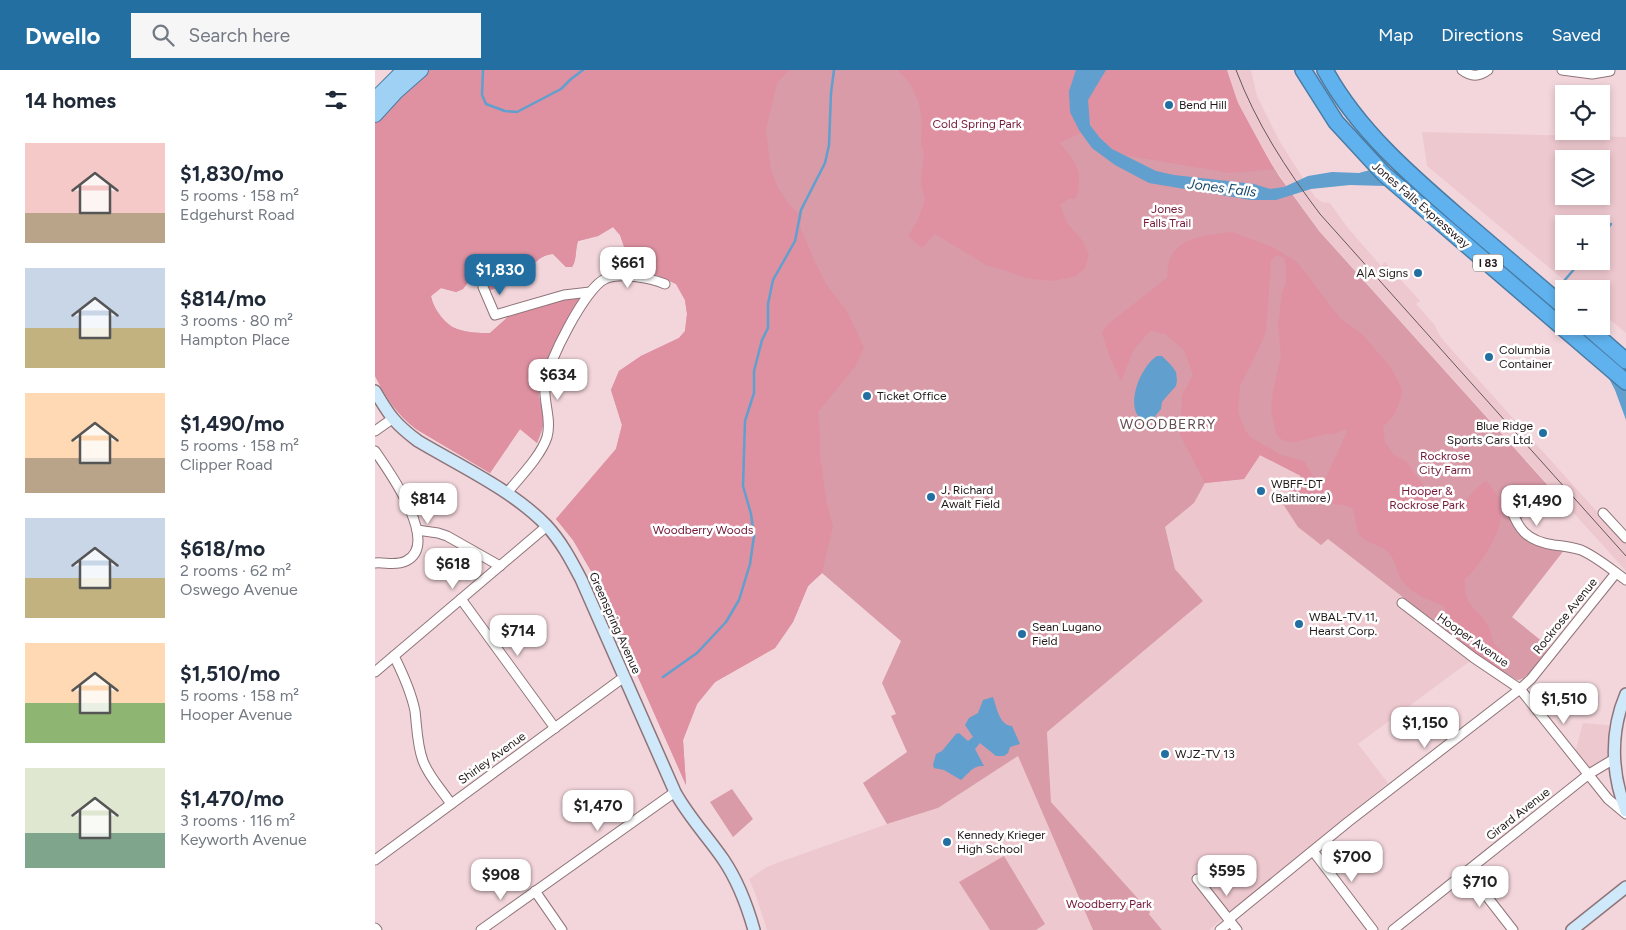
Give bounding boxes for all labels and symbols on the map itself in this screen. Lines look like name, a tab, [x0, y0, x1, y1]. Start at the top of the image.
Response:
place label: Bend Hill	[1179, 98, 1227, 112]
marker: Bend Hill	[1163, 99, 1175, 111]
park label: Cold Spring Park	[932, 117, 1022, 131]
street label: Jones Falls Expressway	[1369, 159, 1473, 252]
water label: Jones Falls	[1186, 175, 1258, 201]
park label: Jones Falls Trail	[1143, 202, 1191, 230]
pin: $661	[598, 246, 658, 289]
pin: $1,830	[459, 254, 541, 296]
road number: I 83	[1473, 254, 1503, 272]
place label: A|A Signs	[1356, 266, 1408, 280]
marker: A|A Signs	[1412, 267, 1424, 279]
place label: Columbia Container	[1499, 343, 1552, 371]
marker: Columbia Container	[1483, 351, 1495, 363]
pin: $634	[528, 358, 588, 401]
place label: Ticket Office	[877, 389, 947, 403]
marker: Ticket Office	[861, 390, 873, 402]
district label: WOODBERRY	[1120, 416, 1216, 433]
place label: Blue Ridge Sports Cars Ltd.	[1447, 419, 1533, 447]
marker: Blue Ridge Sports Cars Ltd.	[1537, 427, 1549, 439]
park label: Rockrose City Farm	[1419, 449, 1471, 477]
place label: WBFF-DT (Baltimore)	[1271, 477, 1331, 505]
pin: $814	[398, 482, 458, 525]
place label: J. Richard Awalt Field	[941, 483, 1000, 511]
park label: Hooper & Rockrose Park	[1389, 484, 1465, 512]
pin: $1,490	[1496, 484, 1578, 527]
marker: WBFF-DT (Baltimore)	[1255, 485, 1267, 497]
marker: J. Richard Awalt Field	[925, 491, 937, 503]
park label: Woodberry Woods	[653, 523, 754, 537]
pin: $618	[423, 548, 483, 590]
street label: Greenspring Avenue	[586, 570, 644, 676]
street label: Rockrose Avenue	[1530, 575, 1600, 657]
place label: WBAL-TV 11, Hearst Corp.	[1309, 610, 1378, 638]
street label: Hooper Avenue	[1435, 610, 1512, 670]
pin: $714	[488, 614, 548, 657]
marker: WBAL-TV 11, Hearst Corp.	[1293, 618, 1305, 630]
place label: Sean Lugano Field	[1032, 620, 1101, 648]
marker: Sean Lugano Field	[1016, 628, 1028, 640]
pin: $1,510	[1523, 682, 1605, 725]
pin: $1,150	[1384, 706, 1466, 749]
street label: Shirley Avenue	[456, 729, 529, 787]
place label: WJZ-TV 13	[1175, 747, 1235, 761]
marker: WJZ-TV 13	[1159, 748, 1171, 760]
street label: Girard Avenue	[1483, 785, 1553, 843]
pin: $1,470	[557, 790, 639, 832]
place label: Kennedy Krieger High School	[957, 828, 1045, 856]
marker: Kennedy Krieger High School	[941, 836, 953, 848]
pin: $700	[1322, 840, 1382, 883]
pin: $595	[1197, 854, 1257, 897]
pin: $908	[471, 858, 531, 901]
pin: $710	[1450, 866, 1510, 908]
park label: Woodberry Park	[1066, 897, 1152, 911]

